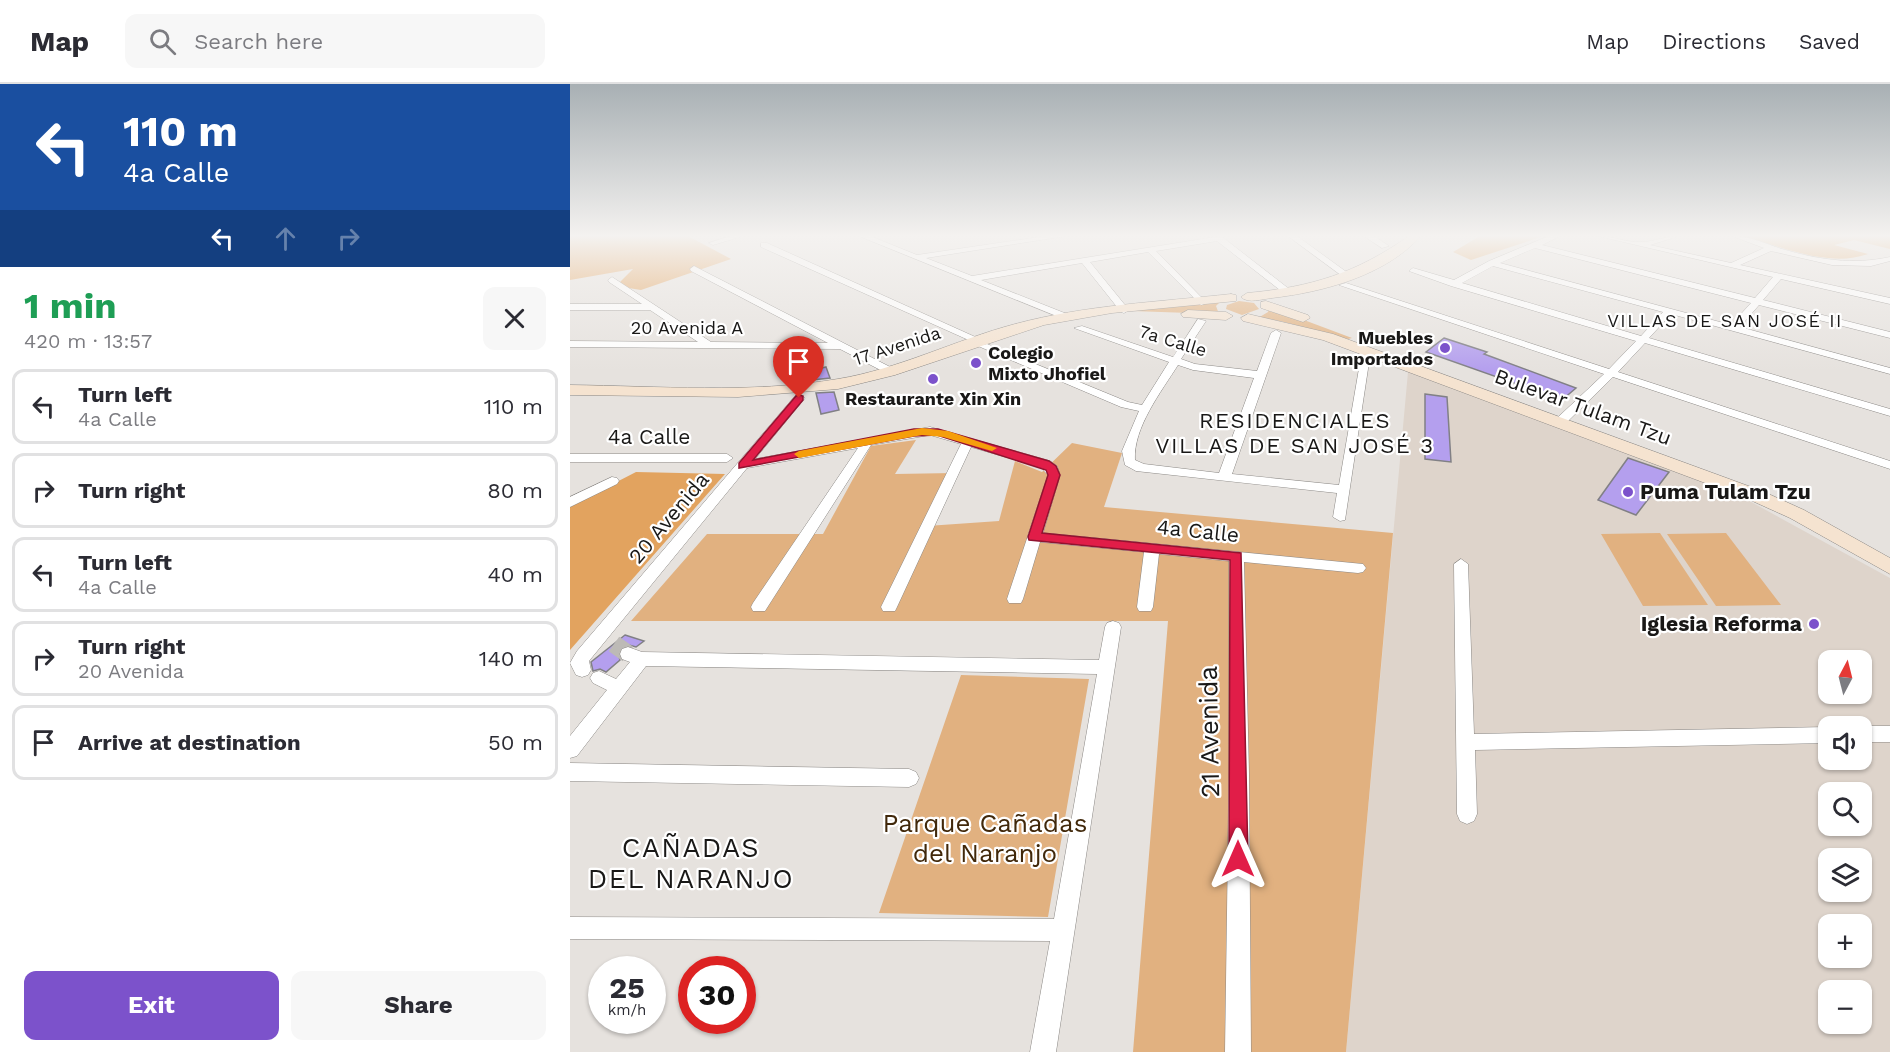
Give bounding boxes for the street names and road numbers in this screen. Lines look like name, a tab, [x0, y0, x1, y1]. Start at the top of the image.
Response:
street label: 20 Avenida A	[631, 317, 743, 338]
street label: 7a Calle	[1137, 320, 1209, 361]
street label: 17 Avenida	[851, 322, 943, 369]
street label: Bulevar Tulam Tzu	[1491, 363, 1675, 450]
street label: 4a Calle	[608, 424, 690, 449]
street label: 20 Avenida	[623, 467, 714, 568]
street label: 4a Calle	[1156, 514, 1240, 547]
street label: 21 Avenida	[1193, 665, 1225, 798]

